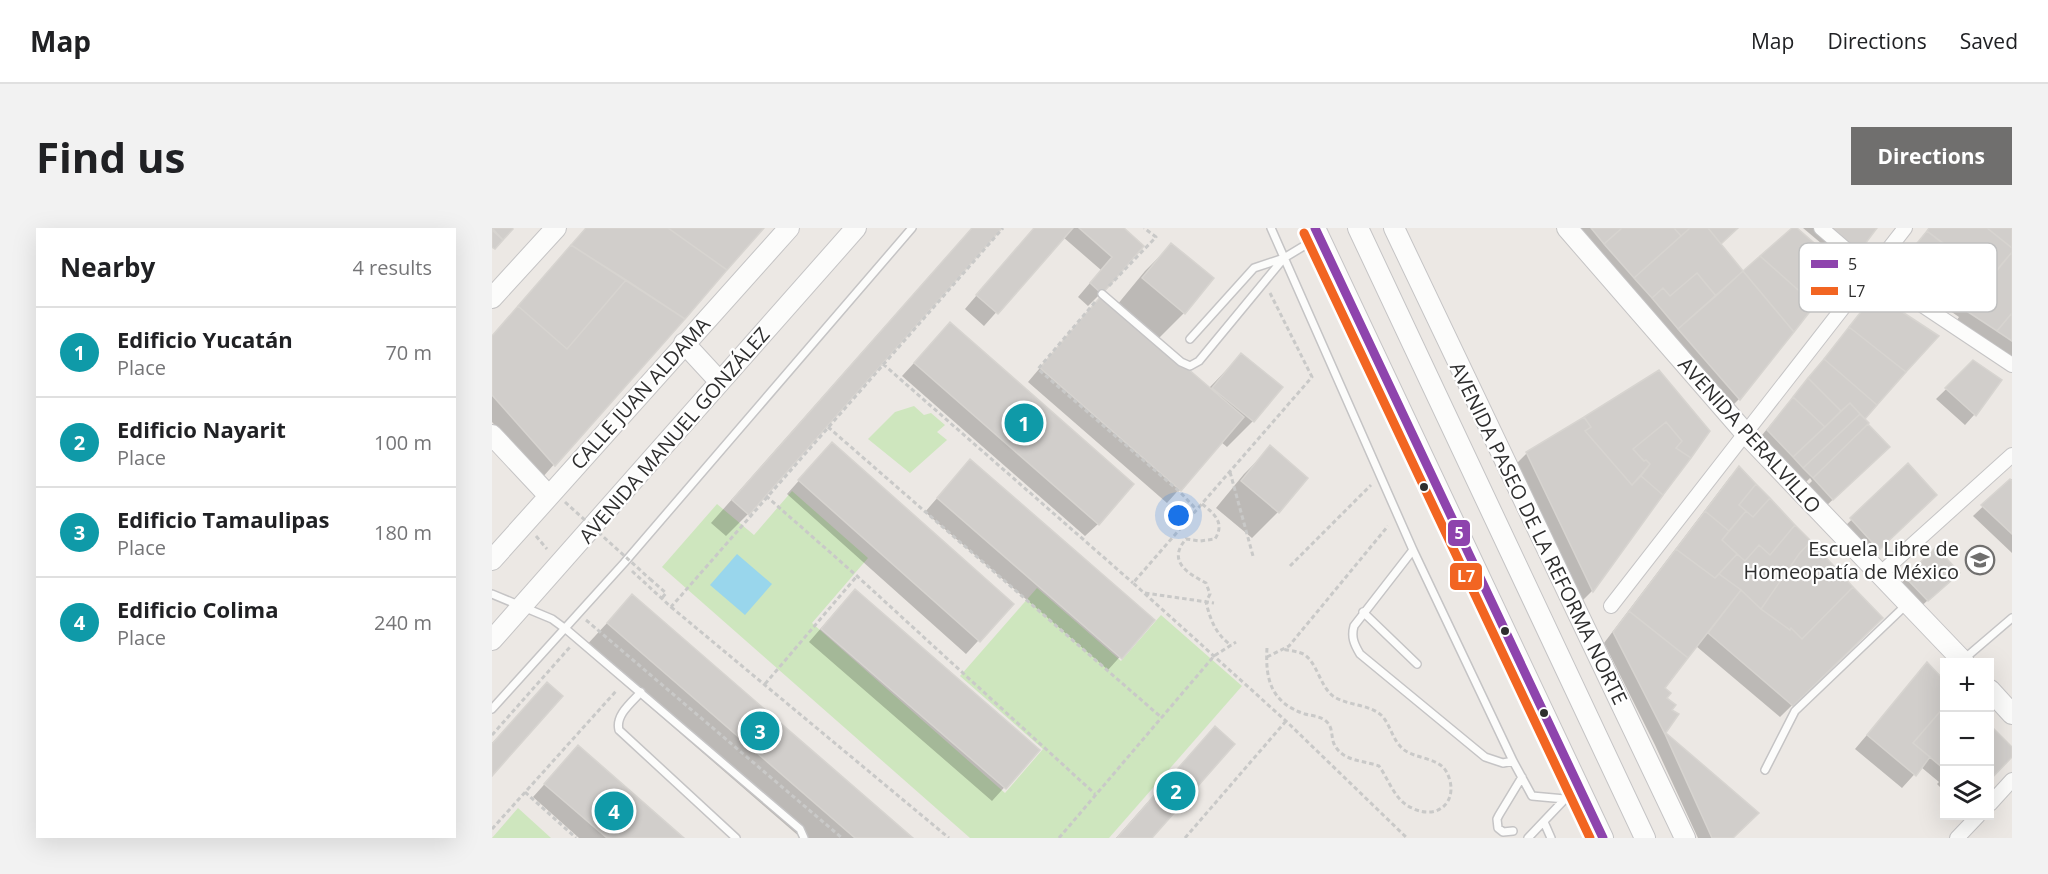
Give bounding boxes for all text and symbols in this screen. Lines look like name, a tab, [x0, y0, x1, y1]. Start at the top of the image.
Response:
text: Map	[30, 22, 91, 60]
text: Map	[1751, 27, 1794, 55]
text: Directions	[1827, 27, 1927, 55]
text: Saved	[1960, 27, 2018, 55]
button: Directions	[1851, 127, 2012, 185]
text: Find us	[36, 128, 185, 185]
legend	[1799, 243, 1997, 312]
text: Nearby	[60, 249, 155, 285]
text: 5	[1848, 253, 1857, 275]
text: 4 results	[352, 254, 432, 281]
text: L7	[1848, 280, 1866, 302]
street label: CALLE JUAN ALDAMA	[564, 311, 716, 475]
street label: AVENIDA MANUEL GONZÁLEZ	[573, 321, 775, 549]
text: Edificio Yucatán	[117, 324, 293, 354]
text: 1	[74, 339, 85, 366]
text: 70 m	[385, 339, 432, 366]
street label: AVENIDA PERALVILLO	[1673, 351, 1827, 519]
text: Place	[117, 354, 166, 381]
street label: AVENIDA PASEO DE LA REFORMA NORTE	[1444, 357, 1634, 709]
pin: 1	[1004, 400, 1044, 446]
text: Edificio Nayarit	[117, 414, 286, 444]
text: 2	[74, 429, 85, 456]
text: 100 m	[374, 429, 432, 456]
text: Place	[117, 444, 166, 471]
unlabelled marker	[1418, 481, 1430, 493]
your location	[1164, 501, 1193, 530]
text: Edificio Tamaulipas	[117, 504, 330, 534]
text: 3	[74, 519, 85, 546]
text: 180 m	[374, 519, 432, 546]
line badge: 5	[1447, 519, 1471, 547]
text: 5	[1454, 522, 1464, 544]
text: Place	[117, 534, 166, 561]
place label: Escuela Libre de Homeopatía de México	[1744, 535, 1959, 585]
school or university icon: Escuela Libre de Homeopatía de México	[1964, 544, 1996, 576]
line badge: L7	[1449, 562, 1483, 591]
text: L7	[1457, 565, 1475, 587]
text: Edificio Colima	[117, 594, 279, 624]
text: 4	[74, 609, 85, 636]
text: 240 m	[374, 609, 432, 636]
text: Place	[117, 624, 166, 651]
unlabelled marker	[1499, 625, 1511, 637]
map controls	[1940, 658, 1994, 820]
button: +	[1940, 658, 1994, 712]
unlabelled marker	[1538, 707, 1550, 719]
pin: 3	[740, 708, 780, 754]
button: −	[1940, 712, 1994, 766]
button: layers	[1940, 766, 1994, 820]
pin: 2	[1156, 768, 1196, 814]
pin: 4	[594, 788, 634, 834]

